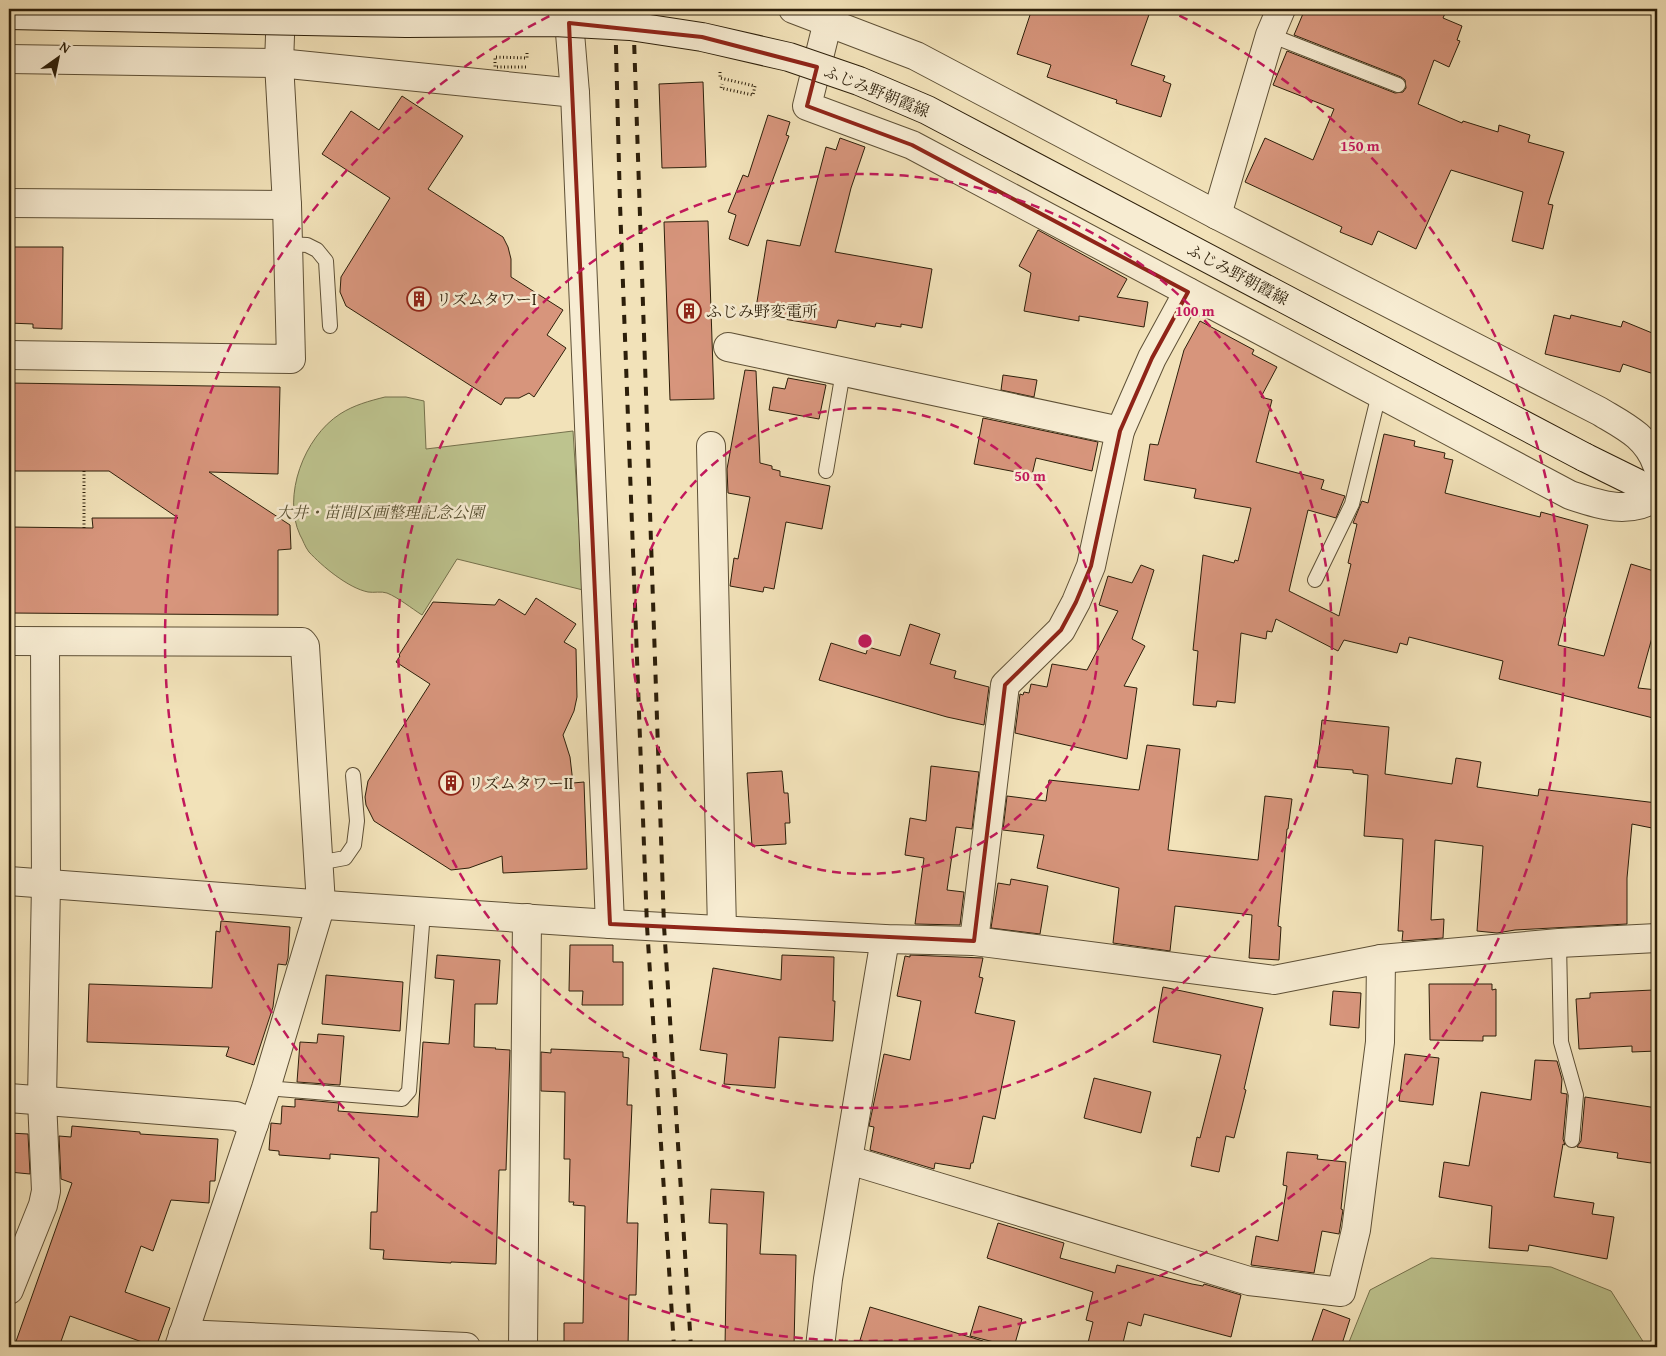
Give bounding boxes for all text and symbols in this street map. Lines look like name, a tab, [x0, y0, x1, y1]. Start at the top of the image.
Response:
north arrow	[32, 32, 82, 82]
text: N	[56, 36, 75, 58]
street label: ふじみ野朝霞線	[821, 59, 933, 123]
text: 150 m	[1340, 135, 1380, 156]
street label: ふじみ野朝霞線	[1183, 237, 1293, 311]
building icon: リズムタワーI	[406, 286, 432, 312]
place label: リズムタワーI	[436, 287, 537, 311]
building icon: ふじみ野変電所	[676, 298, 702, 324]
place label: ふじみ野変電所	[706, 299, 818, 323]
text: 100 m	[1175, 300, 1215, 321]
text: 50 m	[1014, 465, 1046, 486]
park label: 大井・苗間区画整理記念公園	[276, 500, 487, 524]
centre of rings	[856, 632, 874, 650]
building icon: リズムタワーII	[438, 770, 464, 796]
place label: リズムタワーII	[468, 771, 574, 795]

